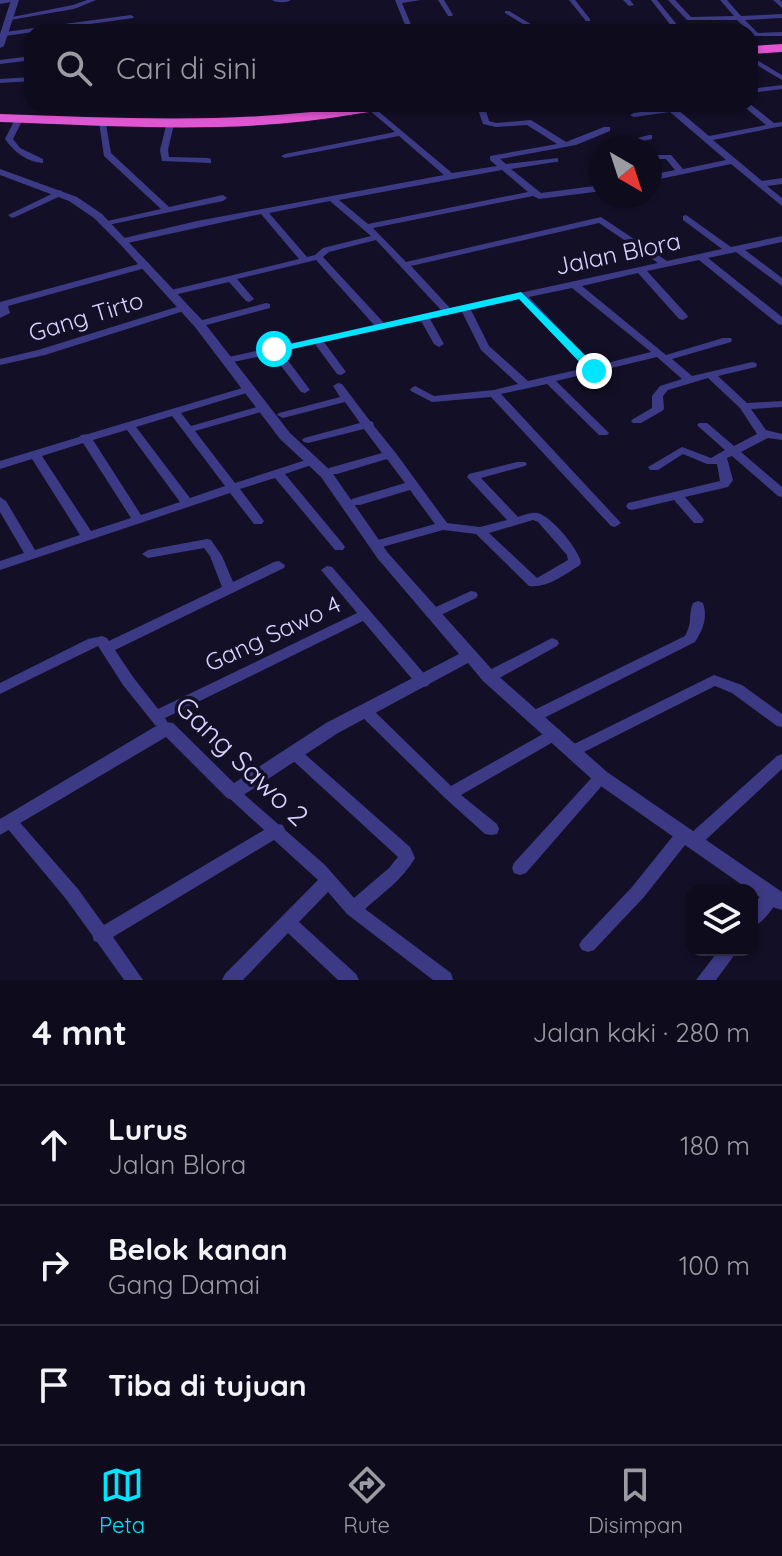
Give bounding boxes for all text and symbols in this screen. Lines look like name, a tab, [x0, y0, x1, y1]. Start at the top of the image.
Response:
search box	[24, 24, 758, 112]
icon: search	[52, 46, 96, 90]
text: Cari di sini	[116, 49, 257, 87]
north arrow	[590, 136, 662, 208]
street label: Jalan Blora	[552, 225, 683, 281]
street label: Gang Tirto	[25, 284, 147, 348]
route start	[256, 331, 292, 367]
route end	[576, 353, 612, 389]
street label: Gang Sawo 4	[200, 589, 345, 678]
street label: Gang Sawo 2	[168, 688, 316, 833]
map controls	[686, 884, 758, 956]
button: layers	[686, 884, 758, 956]
text: 4 mnt	[32, 1011, 127, 1054]
text: Jalan kaki · 280 m	[532, 1016, 750, 1049]
text: Lurus	[108, 1110, 188, 1148]
icon: ahead	[32, 1123, 76, 1167]
text: 180 m	[680, 1129, 750, 1162]
text: Jalan Blora	[108, 1148, 246, 1181]
text: Belok kanan	[108, 1230, 288, 1268]
icon: right	[32, 1243, 76, 1287]
text: 100 m	[679, 1249, 750, 1282]
text: Gang Damai	[108, 1268, 260, 1301]
icon: arrive	[32, 1363, 76, 1407]
text: Tiba di tujuan	[108, 1366, 307, 1404]
tab: Peta	[99, 1463, 145, 1539]
tab: Rute	[343, 1463, 390, 1539]
tab: Disimpan	[588, 1463, 683, 1539]

